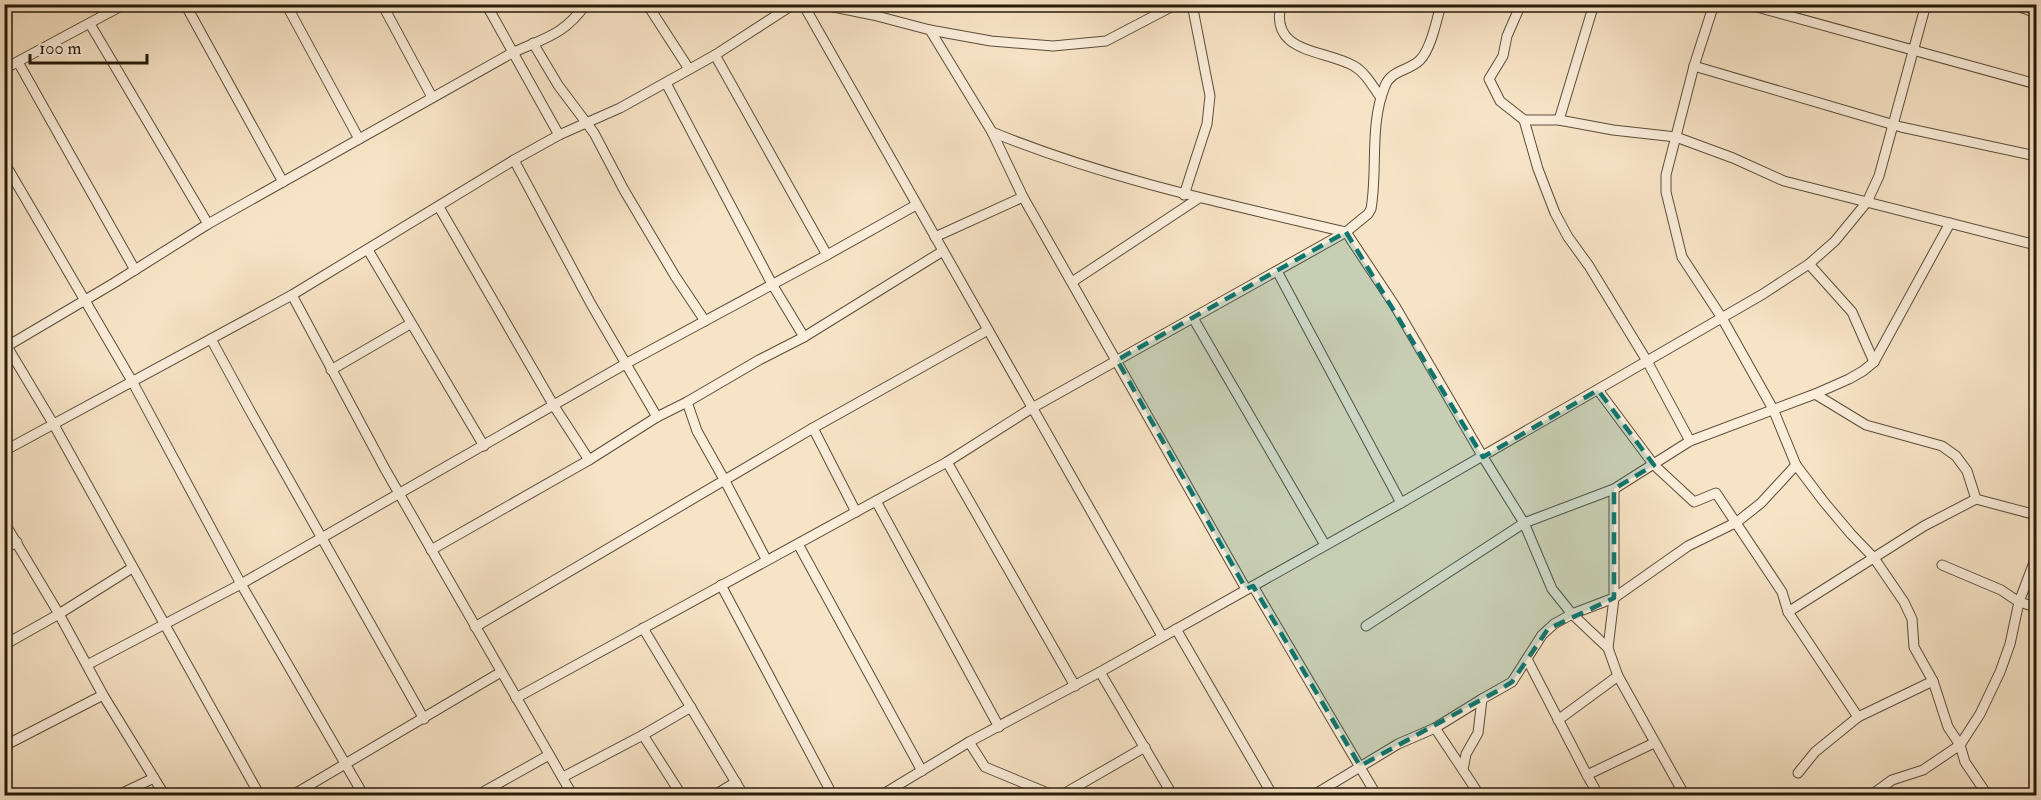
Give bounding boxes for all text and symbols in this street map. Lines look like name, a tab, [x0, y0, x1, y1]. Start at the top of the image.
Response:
scale bar	[30, 27, 147, 65]
text: 100 m	[39, 37, 82, 60]

